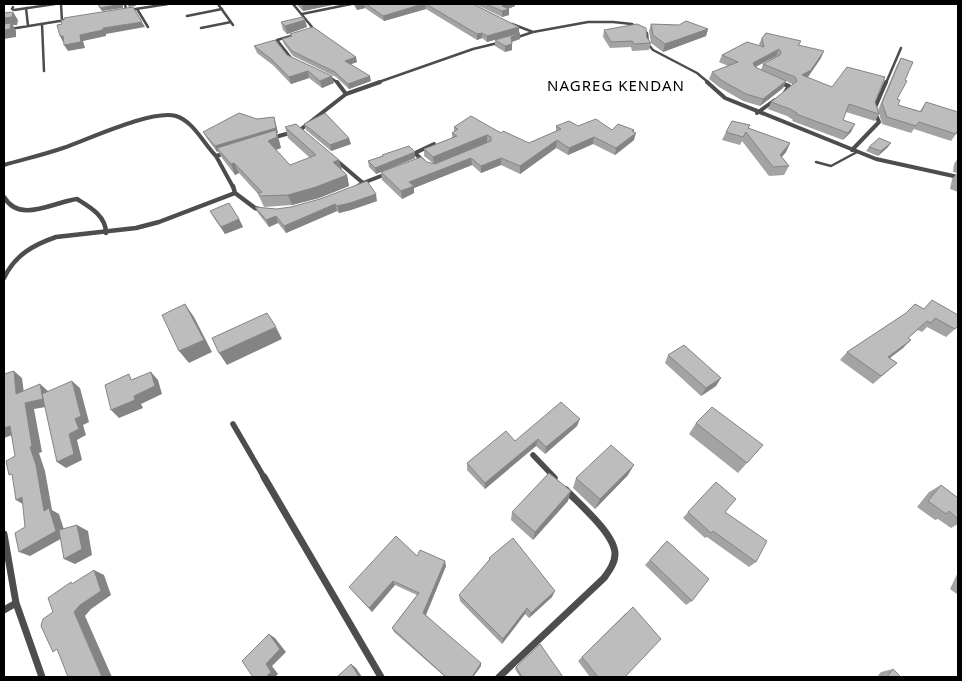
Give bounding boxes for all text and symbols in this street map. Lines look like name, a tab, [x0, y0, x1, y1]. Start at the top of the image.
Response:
district label: NAGREG KENDAN	[547, 75, 685, 95]

